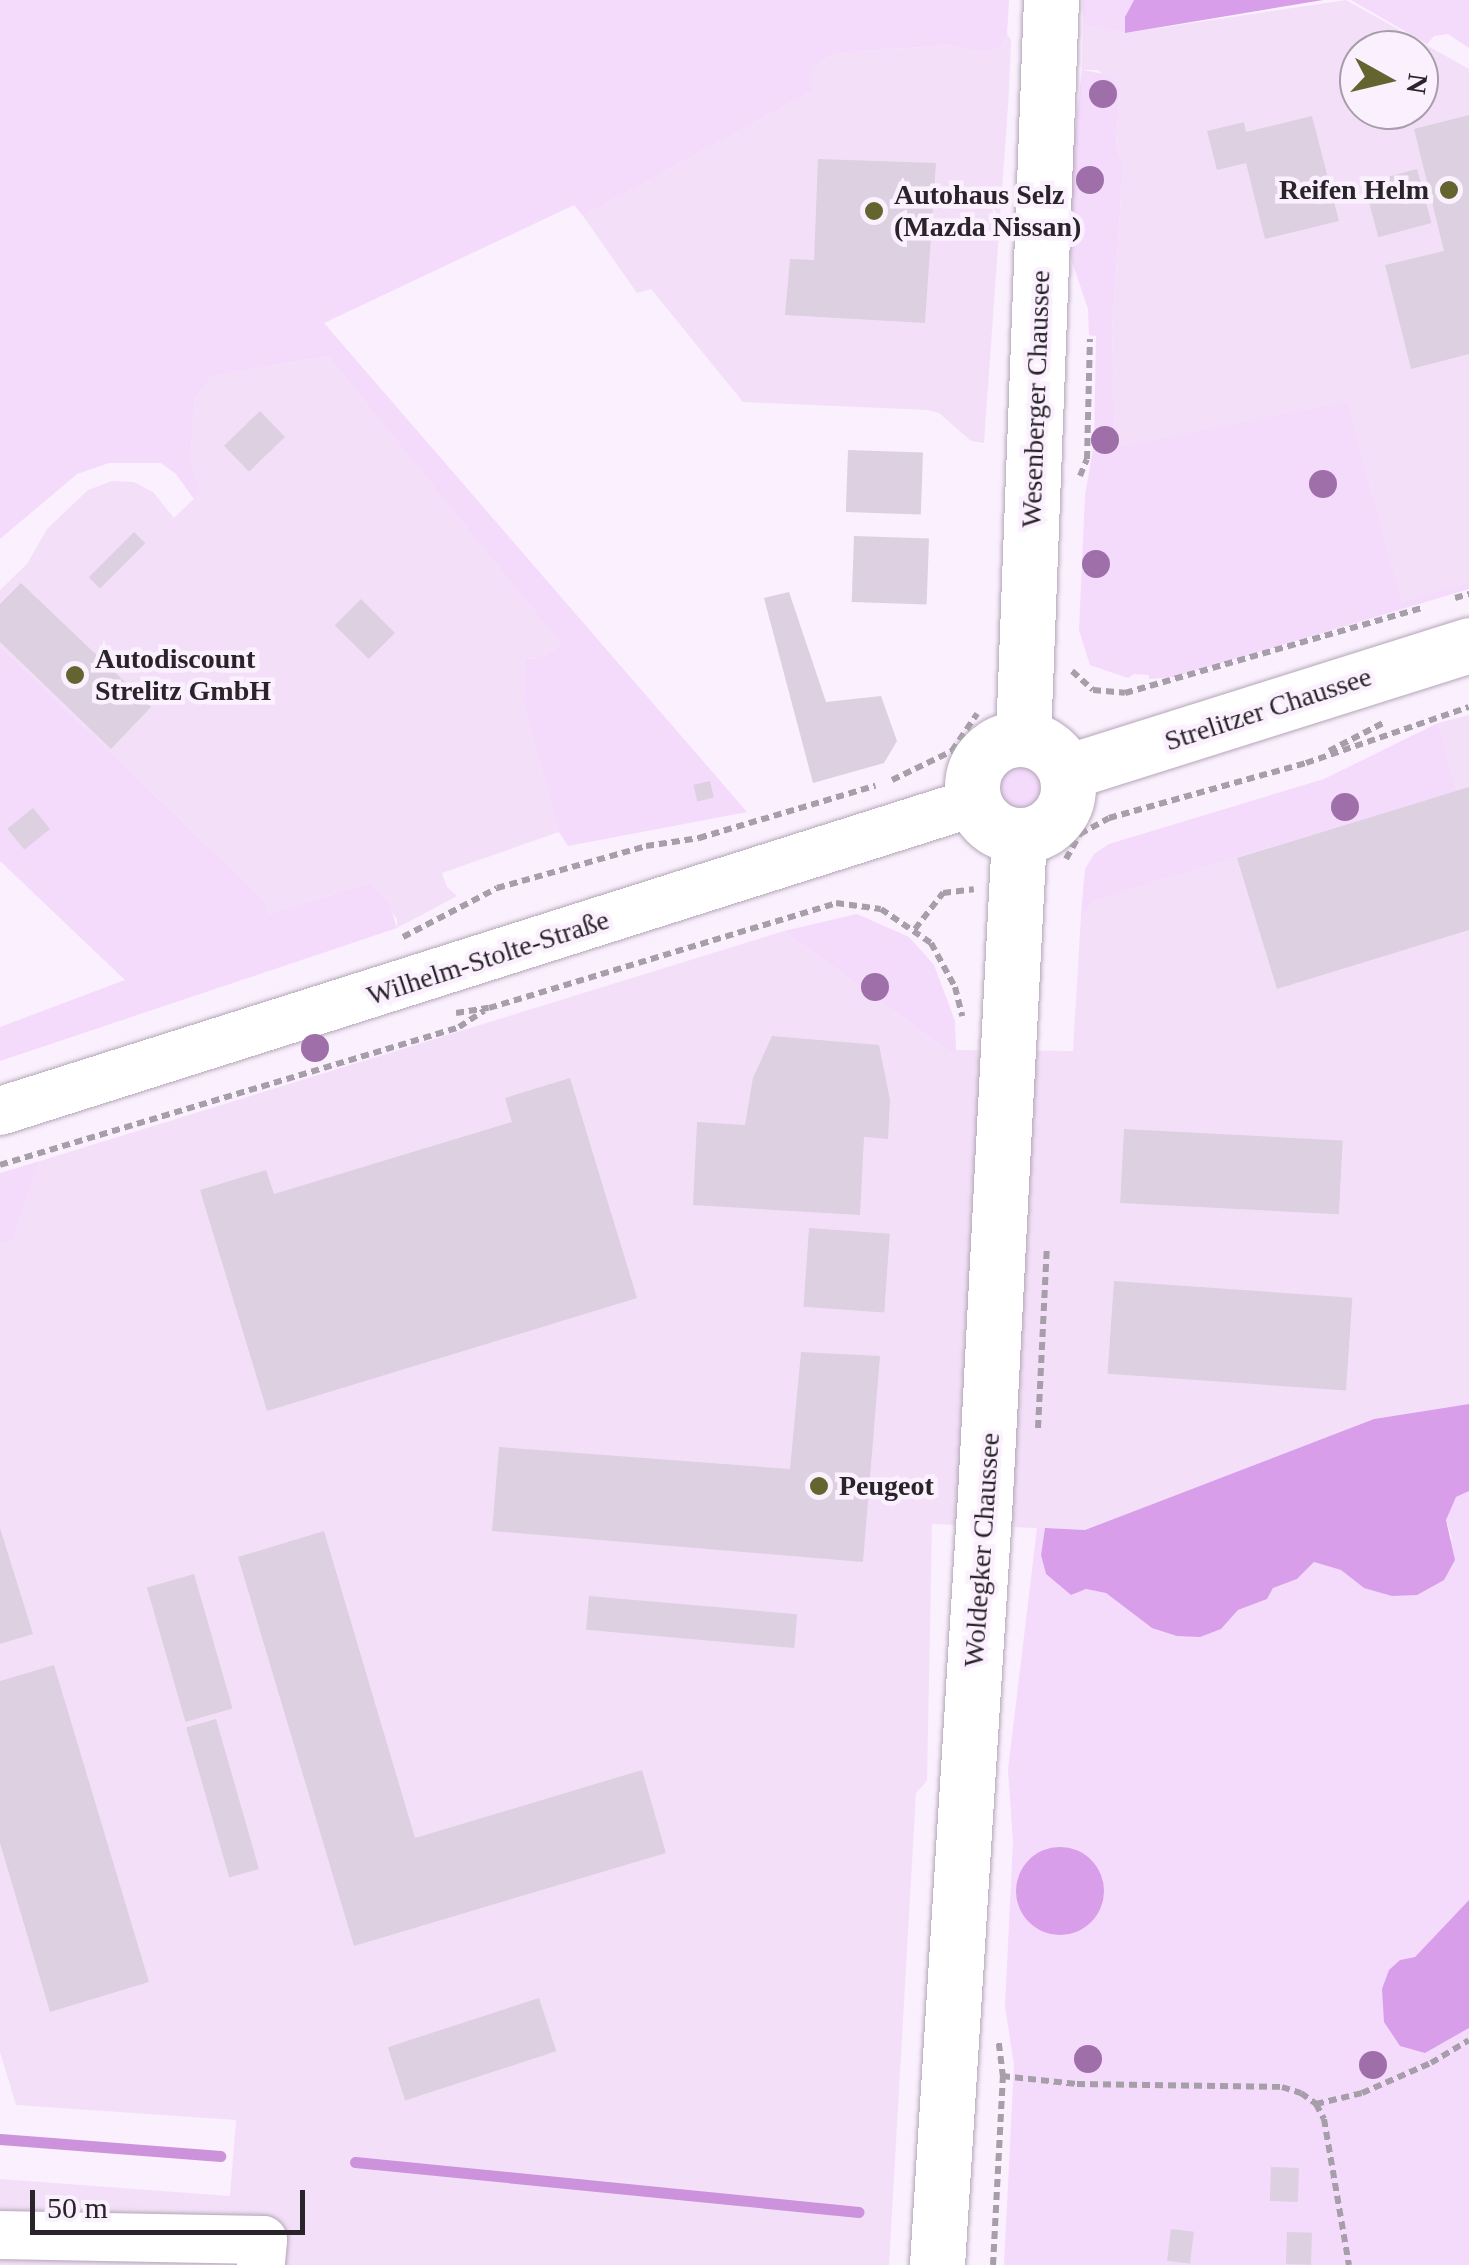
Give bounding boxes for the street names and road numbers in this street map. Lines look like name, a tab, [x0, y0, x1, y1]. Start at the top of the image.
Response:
street label: Wesenberger Chaussee	[1015, 270, 1057, 528]
street label: Strelitzer Chaussee	[1160, 660, 1376, 758]
street label: Wilhelm-Stolte-Straße	[363, 903, 613, 1013]
street label: Woldegker Chaussee	[957, 1432, 1007, 1668]

